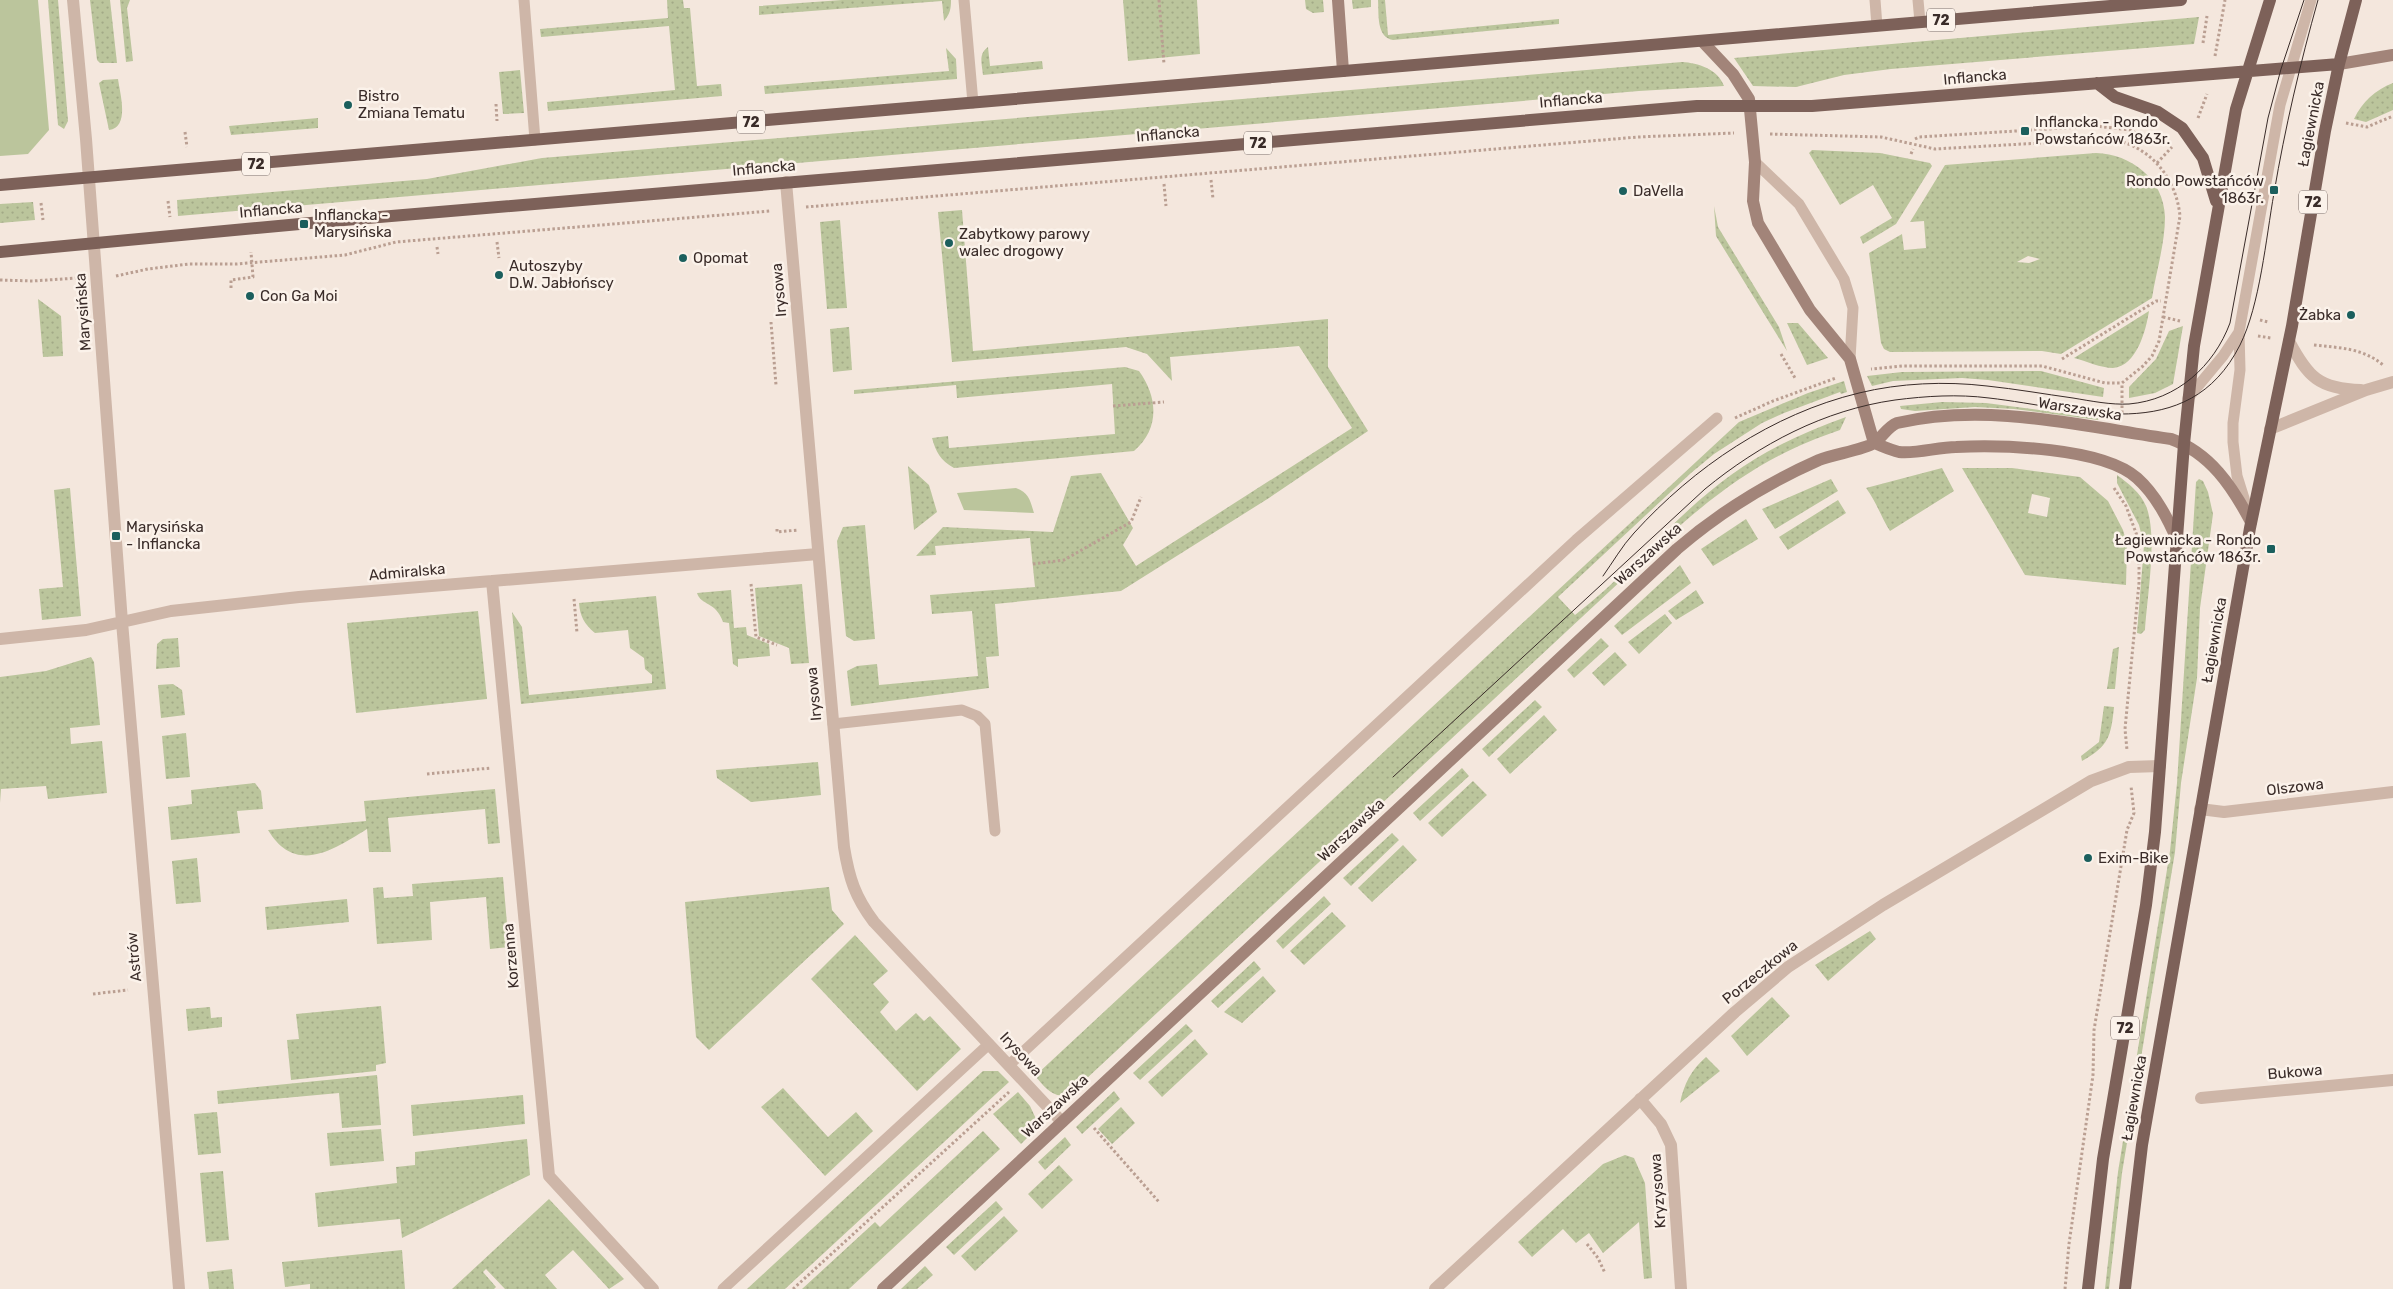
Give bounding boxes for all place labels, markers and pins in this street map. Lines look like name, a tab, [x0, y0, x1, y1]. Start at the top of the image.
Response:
place label: Bistro Zmiana Tematu	[358, 87, 465, 122]
marker: Bistro Zmiana Tematu	[342, 99, 354, 111]
place label: Inflancka - Rondo Powstańców 1863r.	[2035, 113, 2170, 148]
marker: Inflancka - Rondo Powstańców 1863r.	[2019, 125, 2031, 137]
place label: Rondo Powstańców 1863r.	[2126, 172, 2264, 207]
place label: DaVella	[1633, 182, 1684, 200]
marker: Rondo Powstańców 1863r.	[2268, 184, 2280, 196]
marker: DaVella	[1617, 185, 1629, 197]
place label: Inflancka - Marysińska	[314, 206, 392, 241]
marker: Inflancka - Marysińska	[298, 218, 310, 230]
place label: Zabytkowy parowy walec drogowy	[959, 225, 1090, 260]
marker: Zabytkowy parowy walec drogowy	[943, 237, 955, 249]
place label: Opomat	[693, 249, 748, 267]
marker: Opomat	[677, 252, 689, 264]
place label: Autoszyby D.W. Jabłońscy	[509, 257, 614, 292]
marker: Autoszyby D.W. Jabłońscy	[493, 269, 505, 281]
place label: Con Ga Moi	[260, 287, 338, 305]
marker: Con Ga Moi	[244, 290, 256, 302]
place label: Żabka	[2299, 306, 2341, 324]
marker: Żabka	[2345, 309, 2357, 321]
place label: Marysińska - Inflancka	[126, 518, 204, 553]
marker: Marysińska - Inflancka	[110, 530, 122, 542]
place label: Łagiewnicka - Rondo Powstańców 1863r.	[2115, 531, 2261, 566]
marker: Łagiewnicka - Rondo Powstańców 1863r.	[2265, 543, 2277, 555]
place label: Exim-Bike	[2098, 849, 2169, 867]
marker: Exim-Bike	[2082, 852, 2094, 864]

